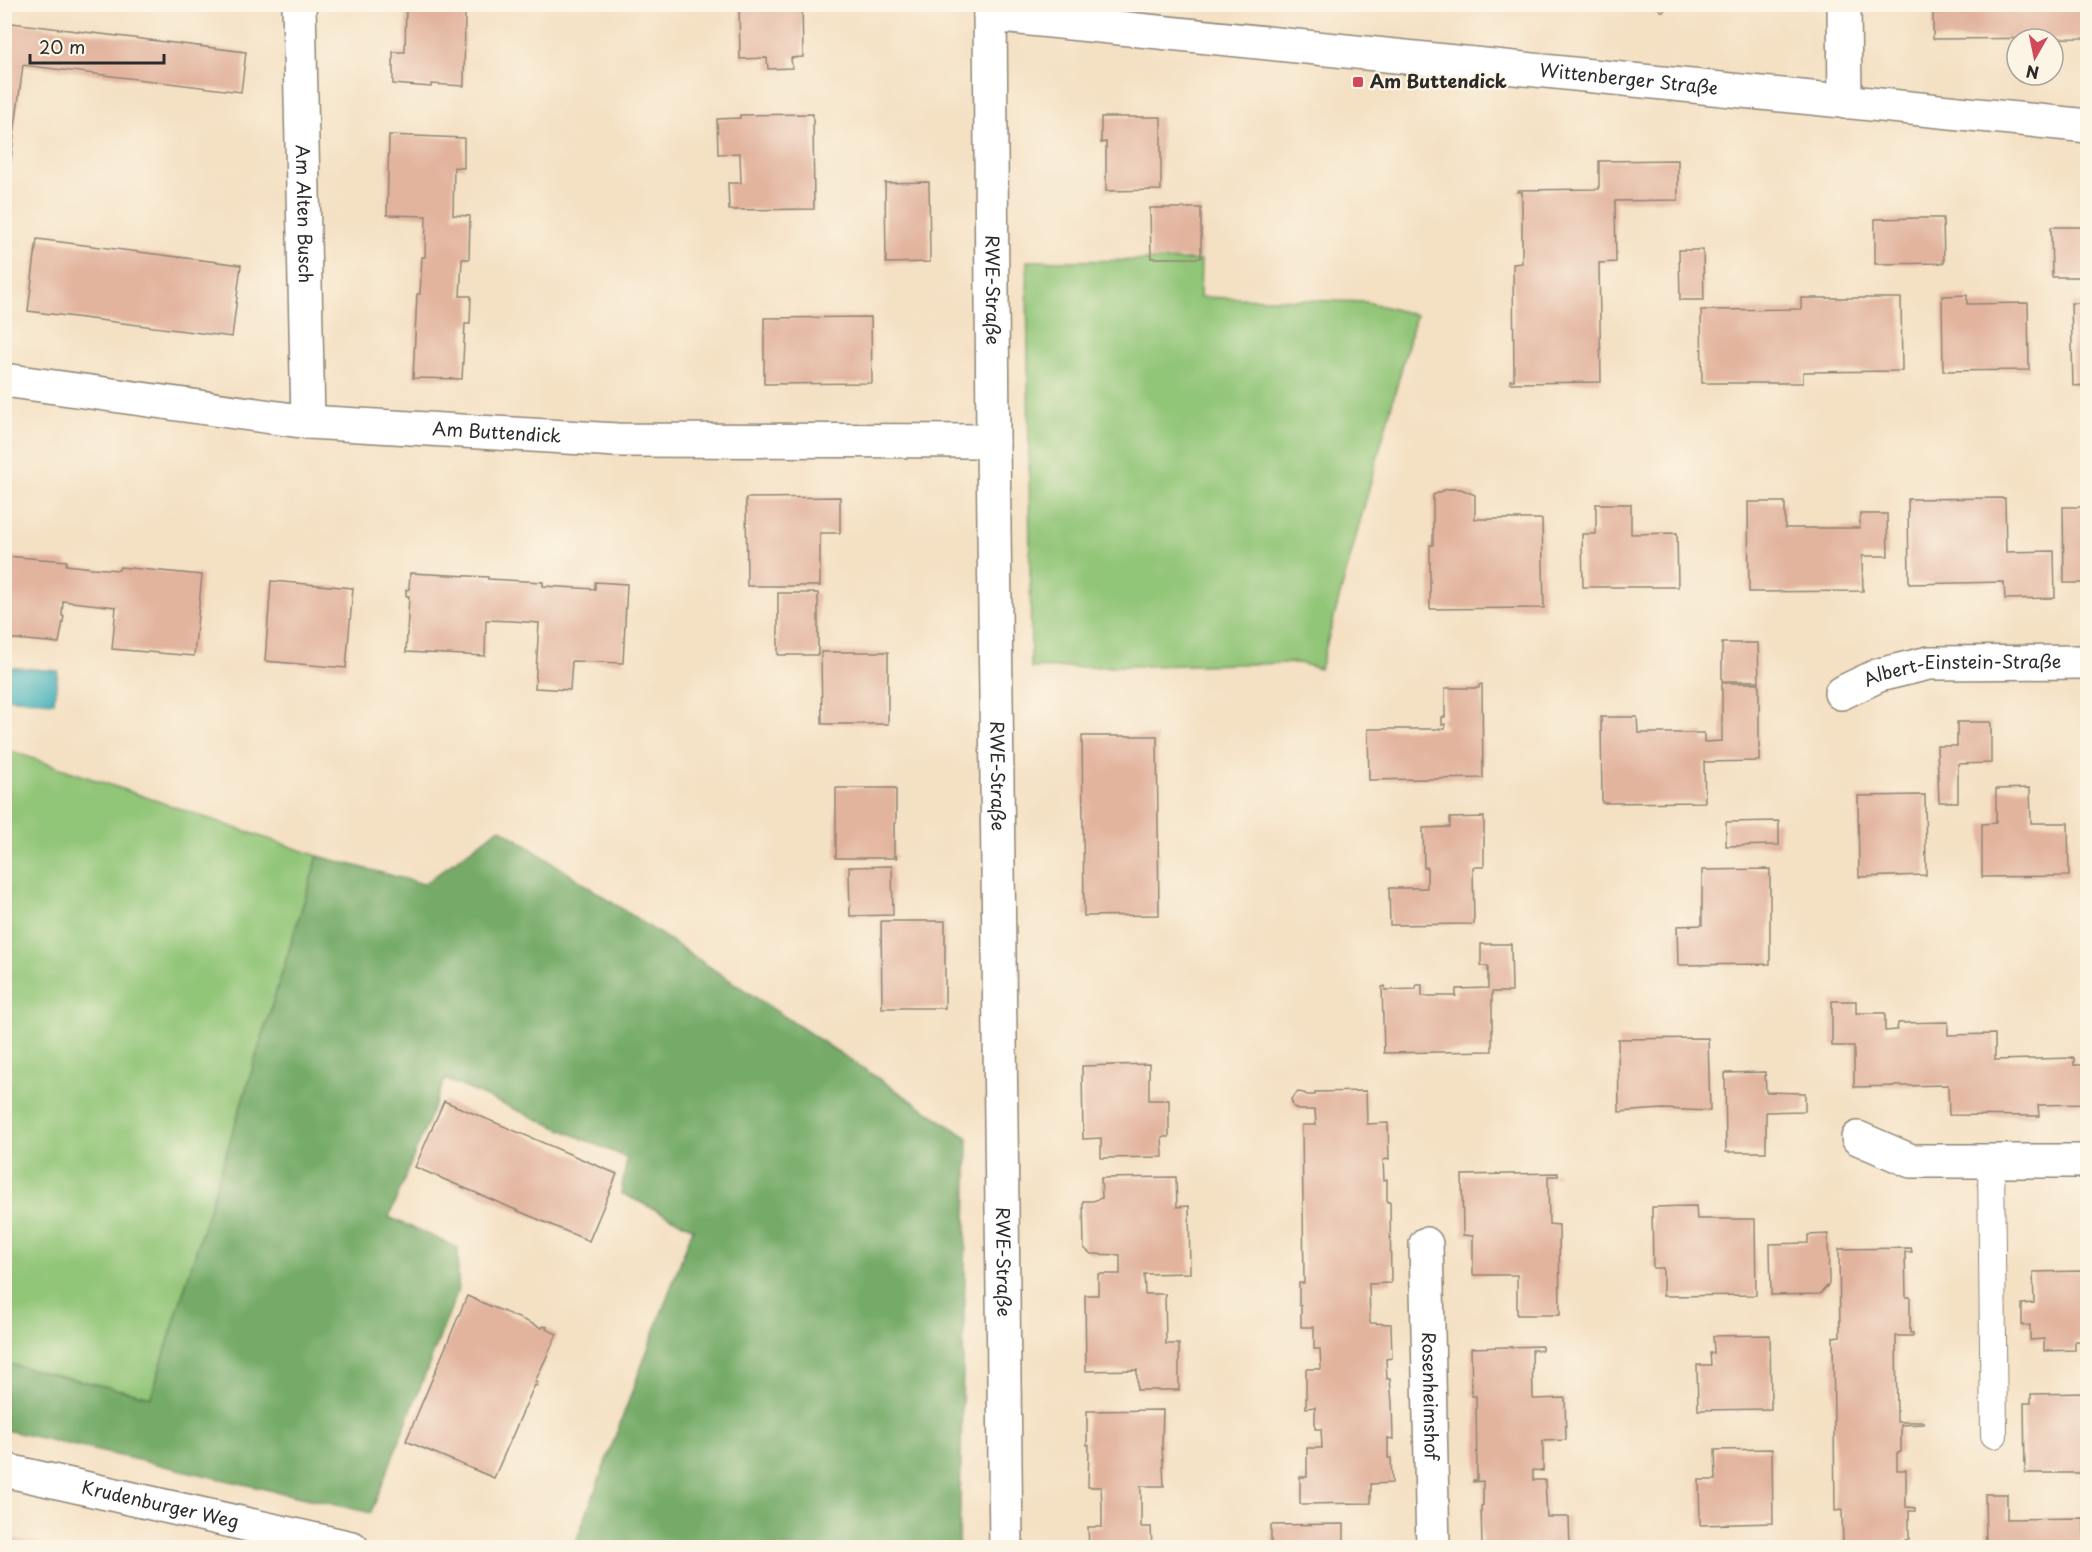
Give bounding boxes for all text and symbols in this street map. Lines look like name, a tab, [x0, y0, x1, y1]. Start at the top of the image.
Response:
scale bar	[30, 27, 164, 65]
north arrow	[2005, 27, 2065, 87]
text: 20 m	[39, 33, 85, 60]
street label: Wittenberger Straße	[1538, 56, 1719, 101]
text: N	[2024, 60, 2041, 86]
place label: Am Buttendick	[1370, 67, 1507, 94]
marker: Am Buttendick	[1351, 75, 1365, 89]
street label: Am Alten Busch	[290, 144, 320, 283]
street label: RWE-Straße	[980, 235, 1007, 345]
street label: Am Buttendick	[432, 414, 562, 449]
street label: Albert-Einstein-Straße	[1858, 647, 2061, 693]
street label: RWE-Straße	[984, 721, 1013, 831]
street label: RWE-Straße	[990, 1207, 1018, 1317]
street label: Rosenheimshof	[1416, 1331, 1446, 1462]
street label: Krudenburger Weg	[79, 1473, 242, 1534]

